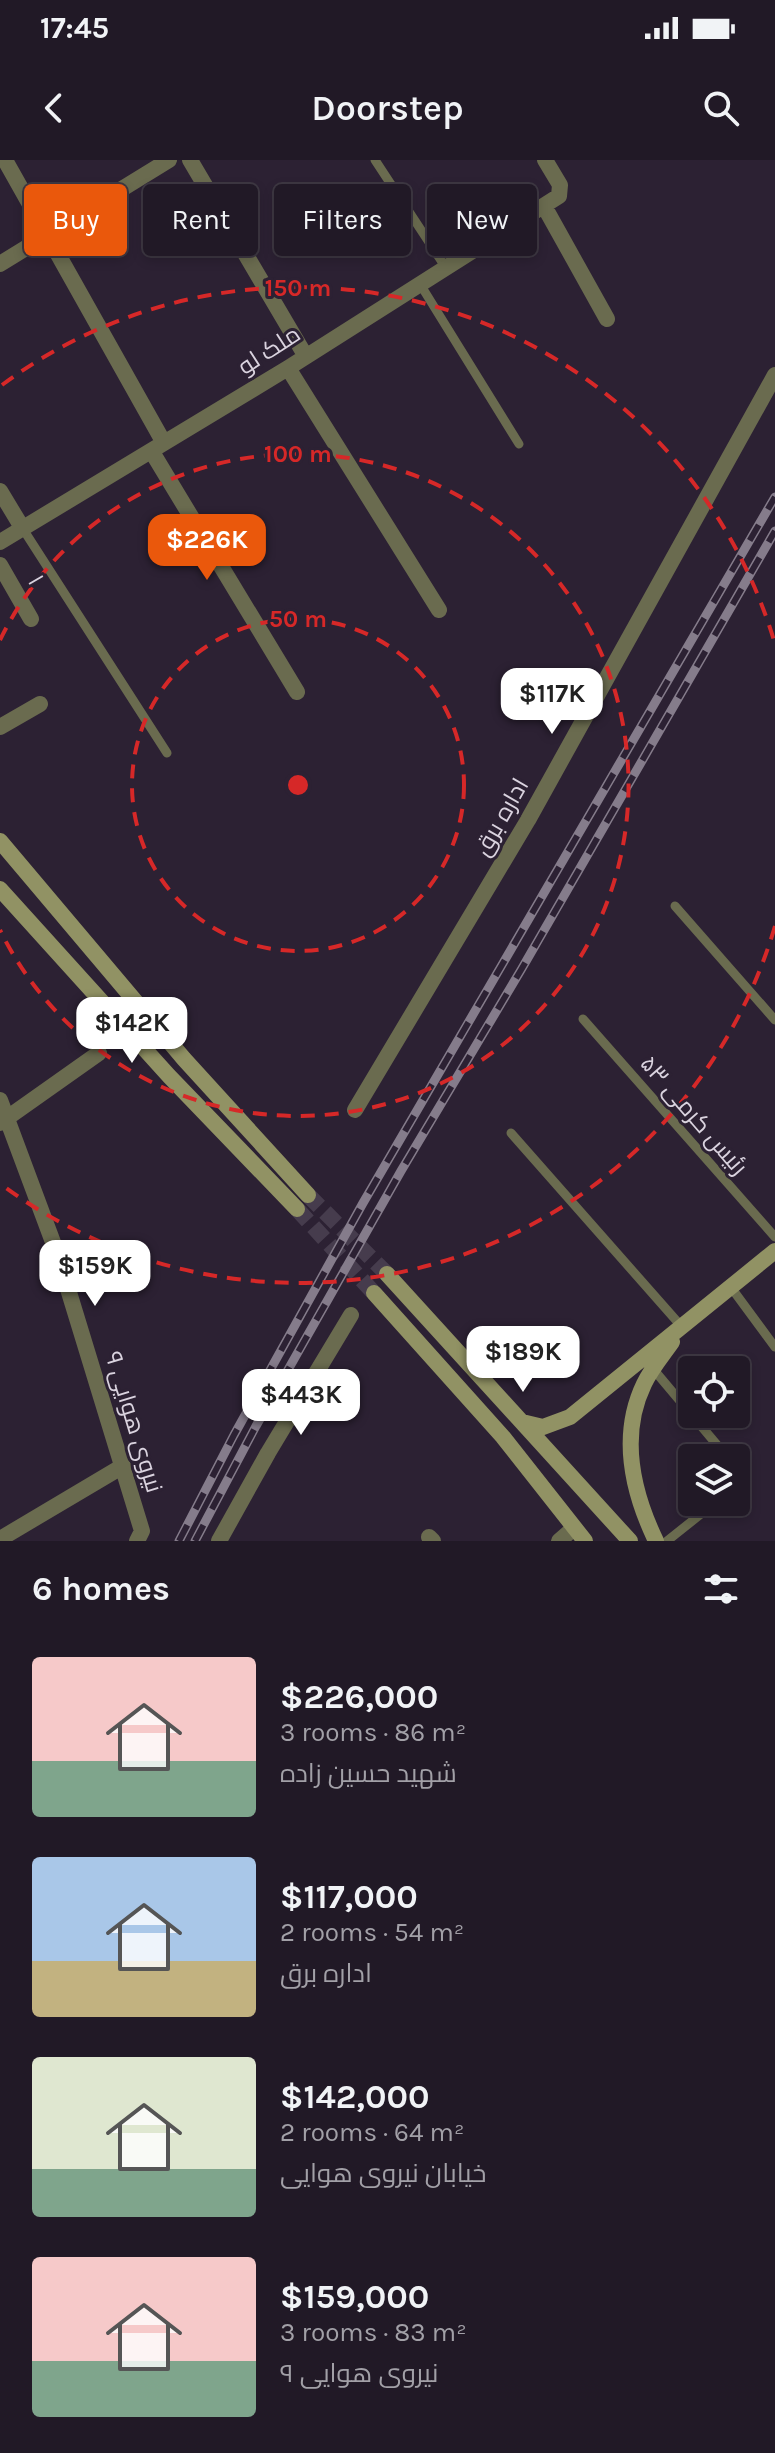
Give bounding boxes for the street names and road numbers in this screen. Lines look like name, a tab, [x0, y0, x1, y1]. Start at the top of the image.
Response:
street label: ملک لو	[233, 320, 305, 380]
street label: ۱	[22, 570, 50, 590]
street label: اداره برق	[468, 773, 535, 861]
street label: رئیس کرمی ۵۳	[634, 1049, 754, 1181]
street label: نیروی هوایی ۹	[99, 1348, 169, 1496]

